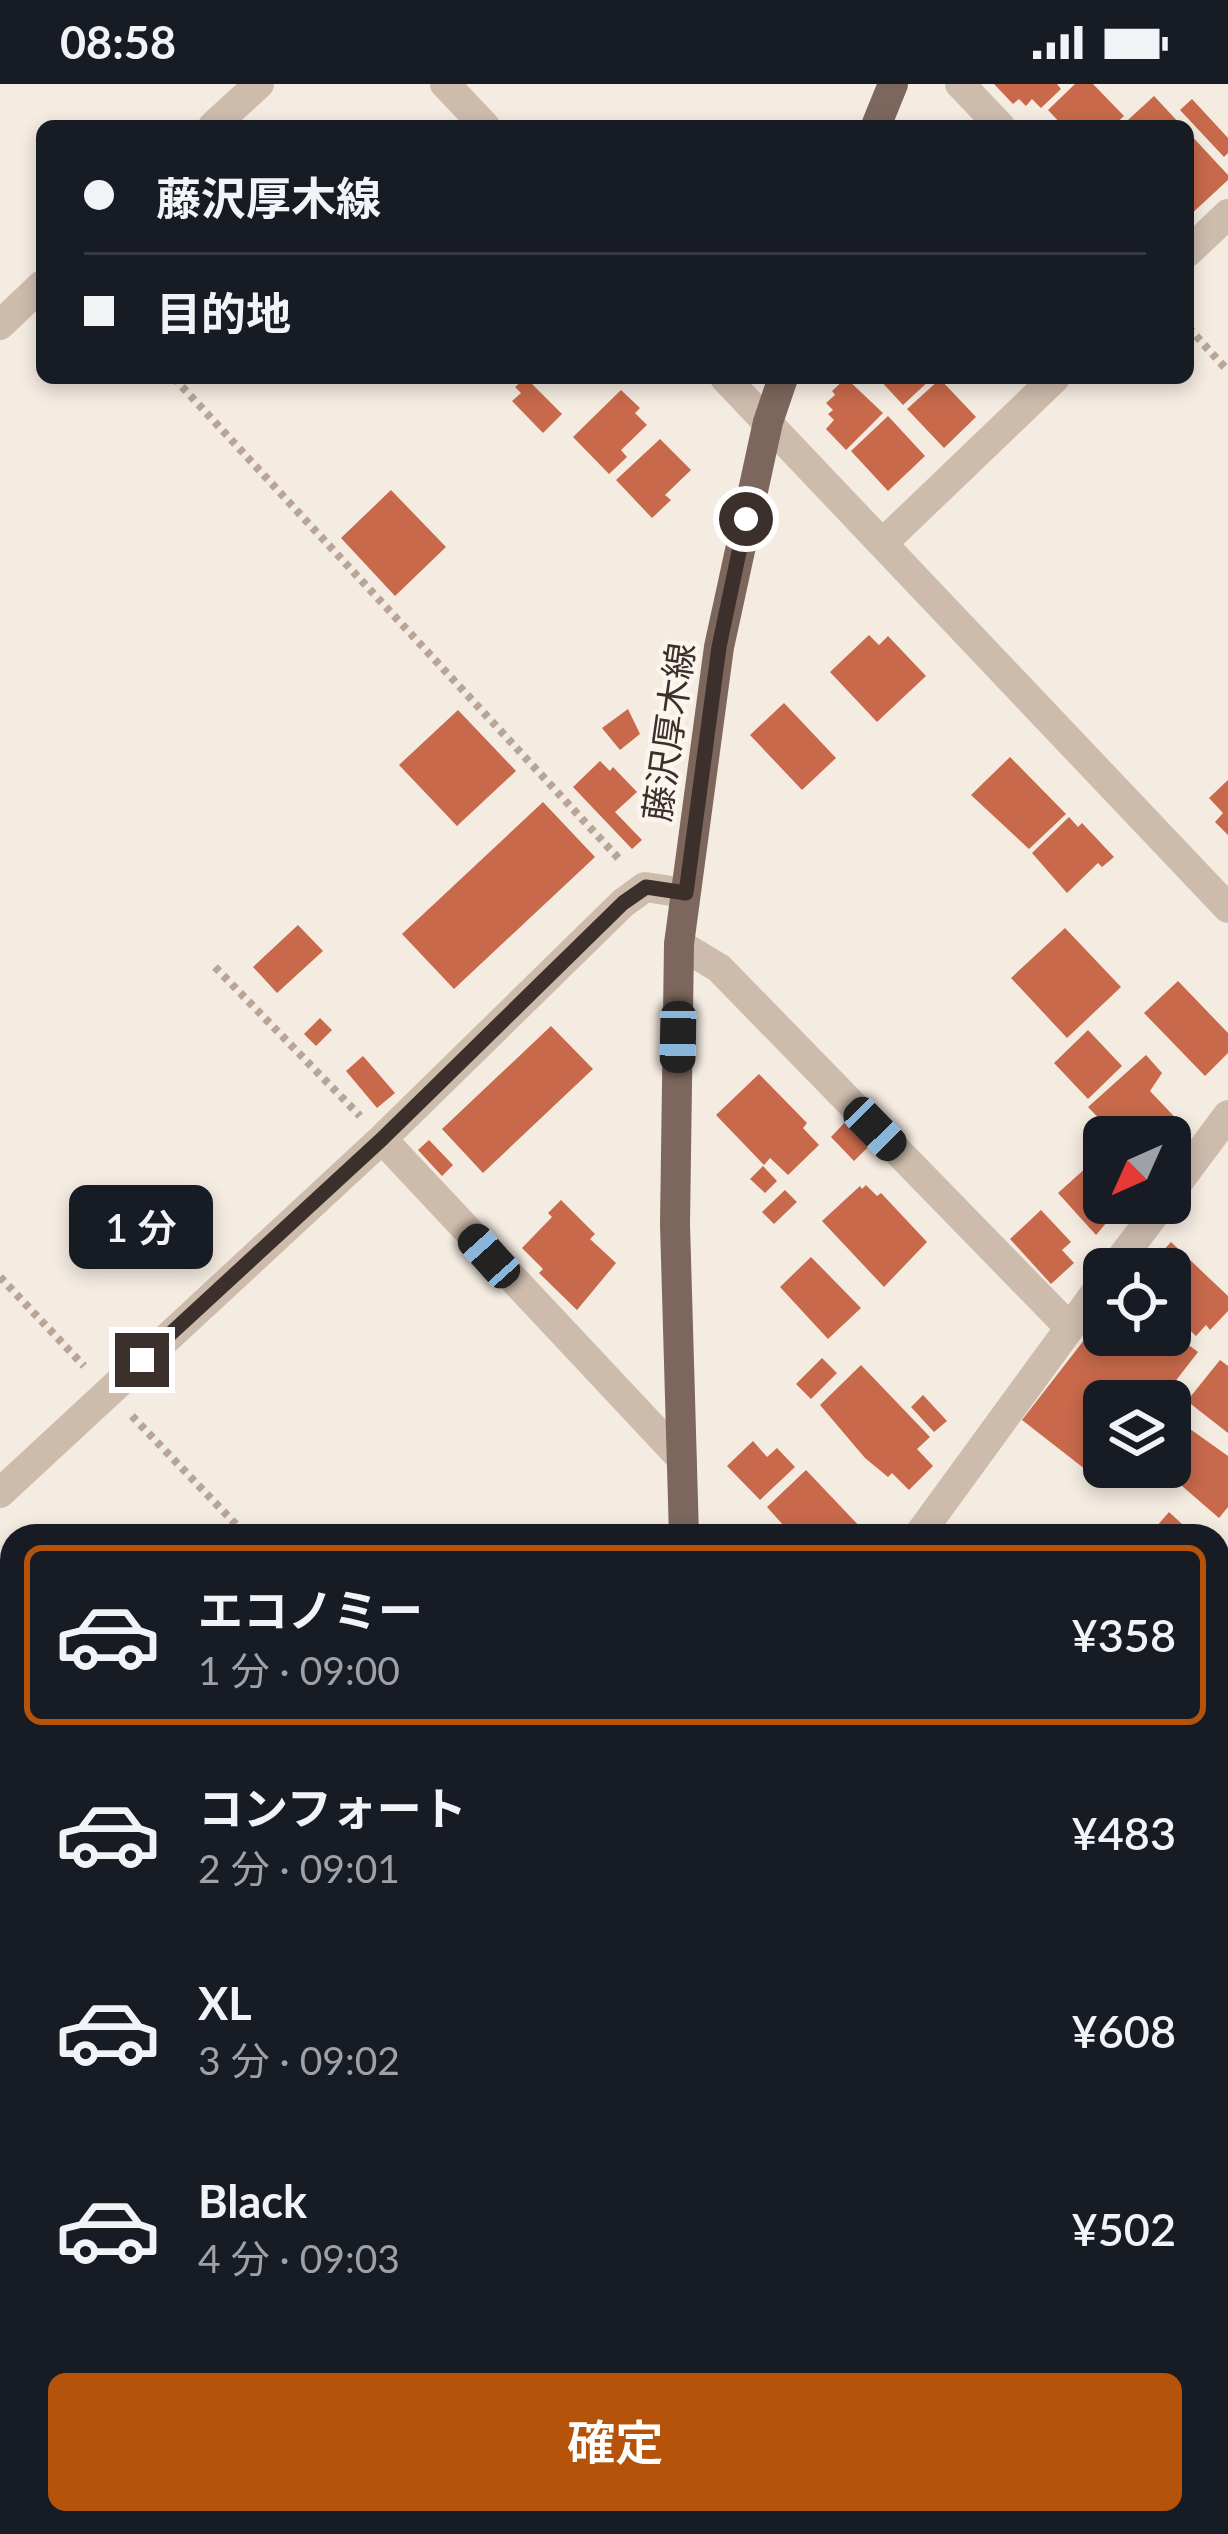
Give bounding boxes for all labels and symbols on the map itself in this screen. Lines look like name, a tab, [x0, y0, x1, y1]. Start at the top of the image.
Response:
route start	[719, 492, 773, 546]
street label: 藤沢厚木線	[634, 640, 702, 824]
car	[659, 1001, 697, 1073]
car	[837, 1091, 913, 1167]
north arrow	[1083, 1116, 1191, 1224]
callout: 1 分	[70, 1186, 214, 1270]
car	[452, 1217, 526, 1295]
route end	[115, 1333, 169, 1387]

